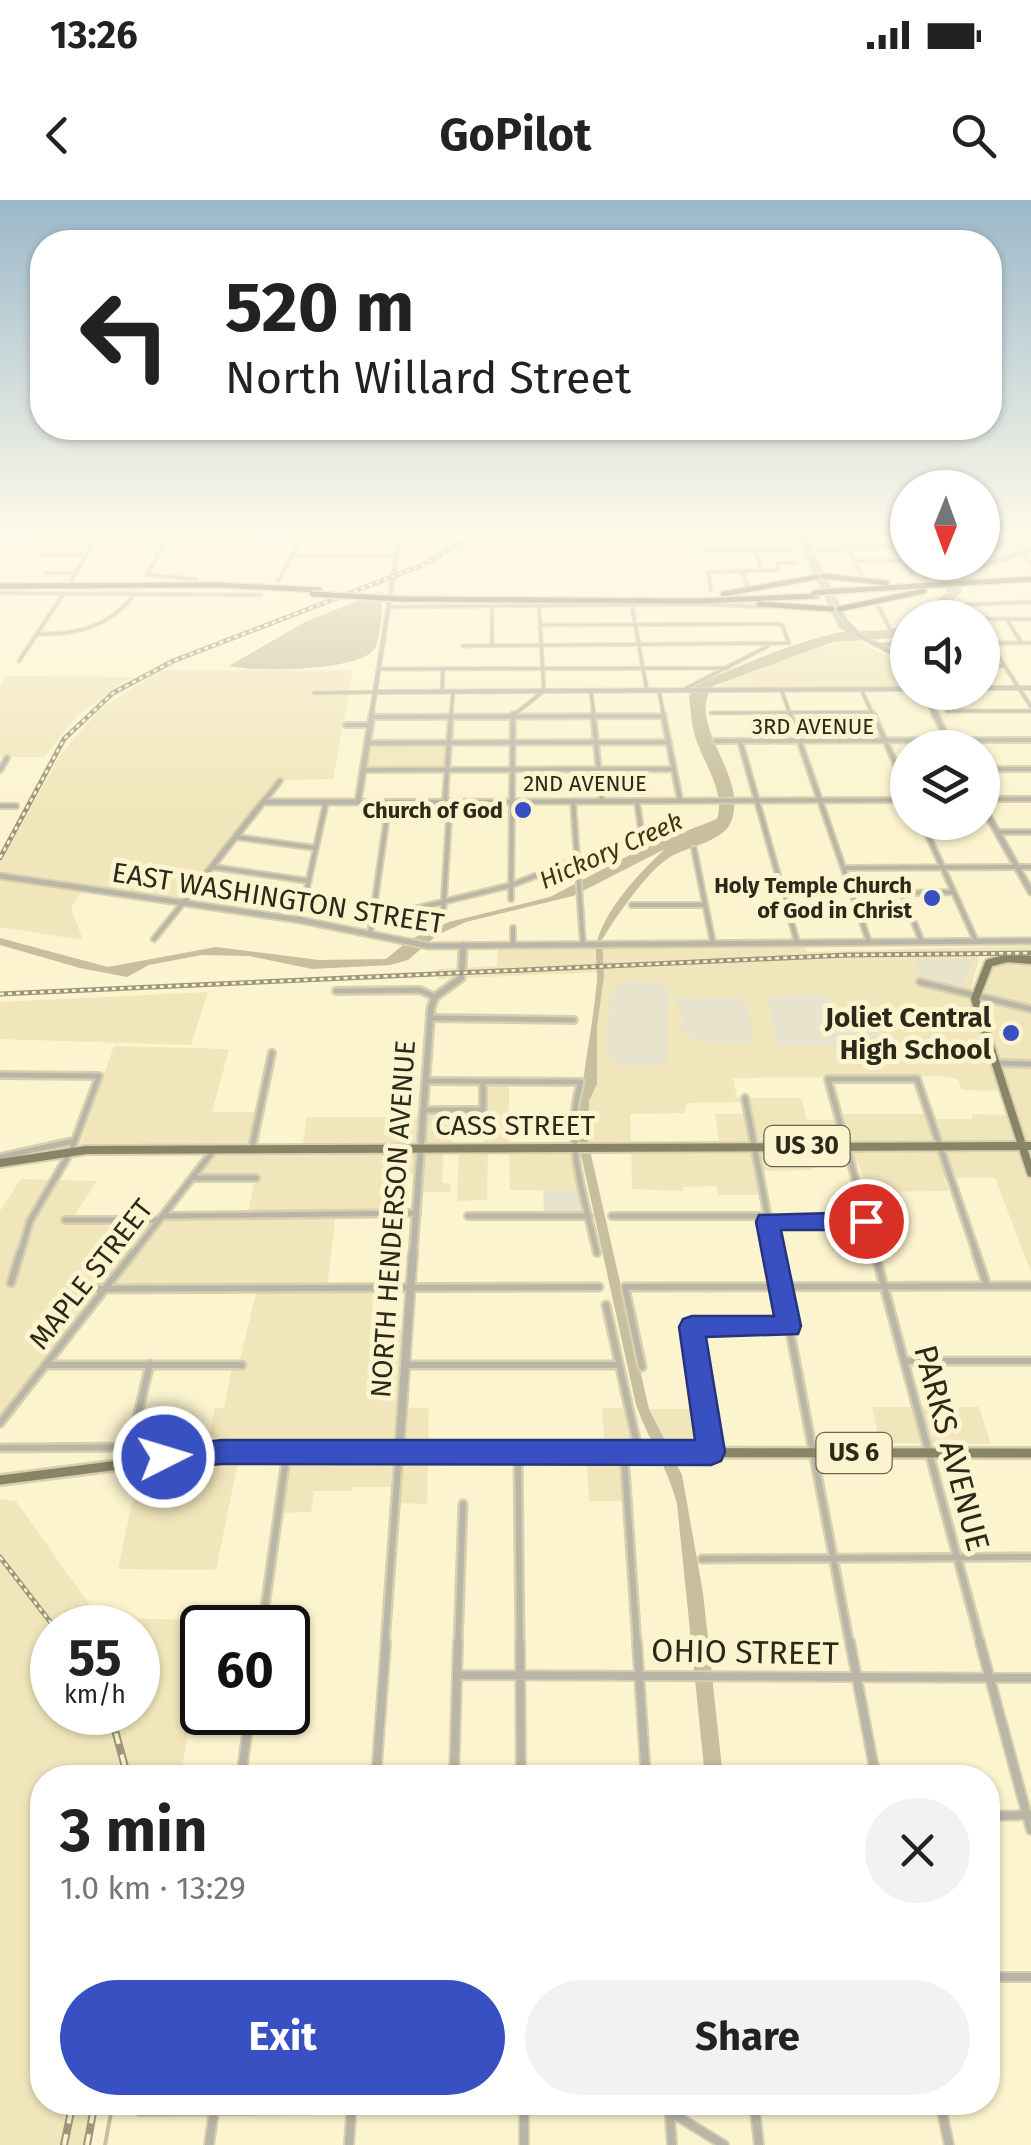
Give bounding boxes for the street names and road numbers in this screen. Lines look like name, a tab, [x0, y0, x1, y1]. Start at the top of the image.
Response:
street label: 3RD AVENUE	[752, 713, 874, 740]
street label: 2ND AVENUE	[523, 770, 647, 797]
street label: EAST WASHINGTON STREET	[110, 855, 447, 941]
street label: NORTH HENDERSON AVENUE	[364, 1039, 422, 1399]
street label: CASS STREET	[435, 1109, 595, 1142]
road number: US 30	[764, 1126, 850, 1166]
street label: MAPLE STREET	[22, 1192, 160, 1355]
street label: PARKS AVENUE	[906, 1341, 998, 1555]
road number: US 6	[816, 1433, 892, 1473]
street label: OHIO STREET	[651, 1631, 839, 1673]

